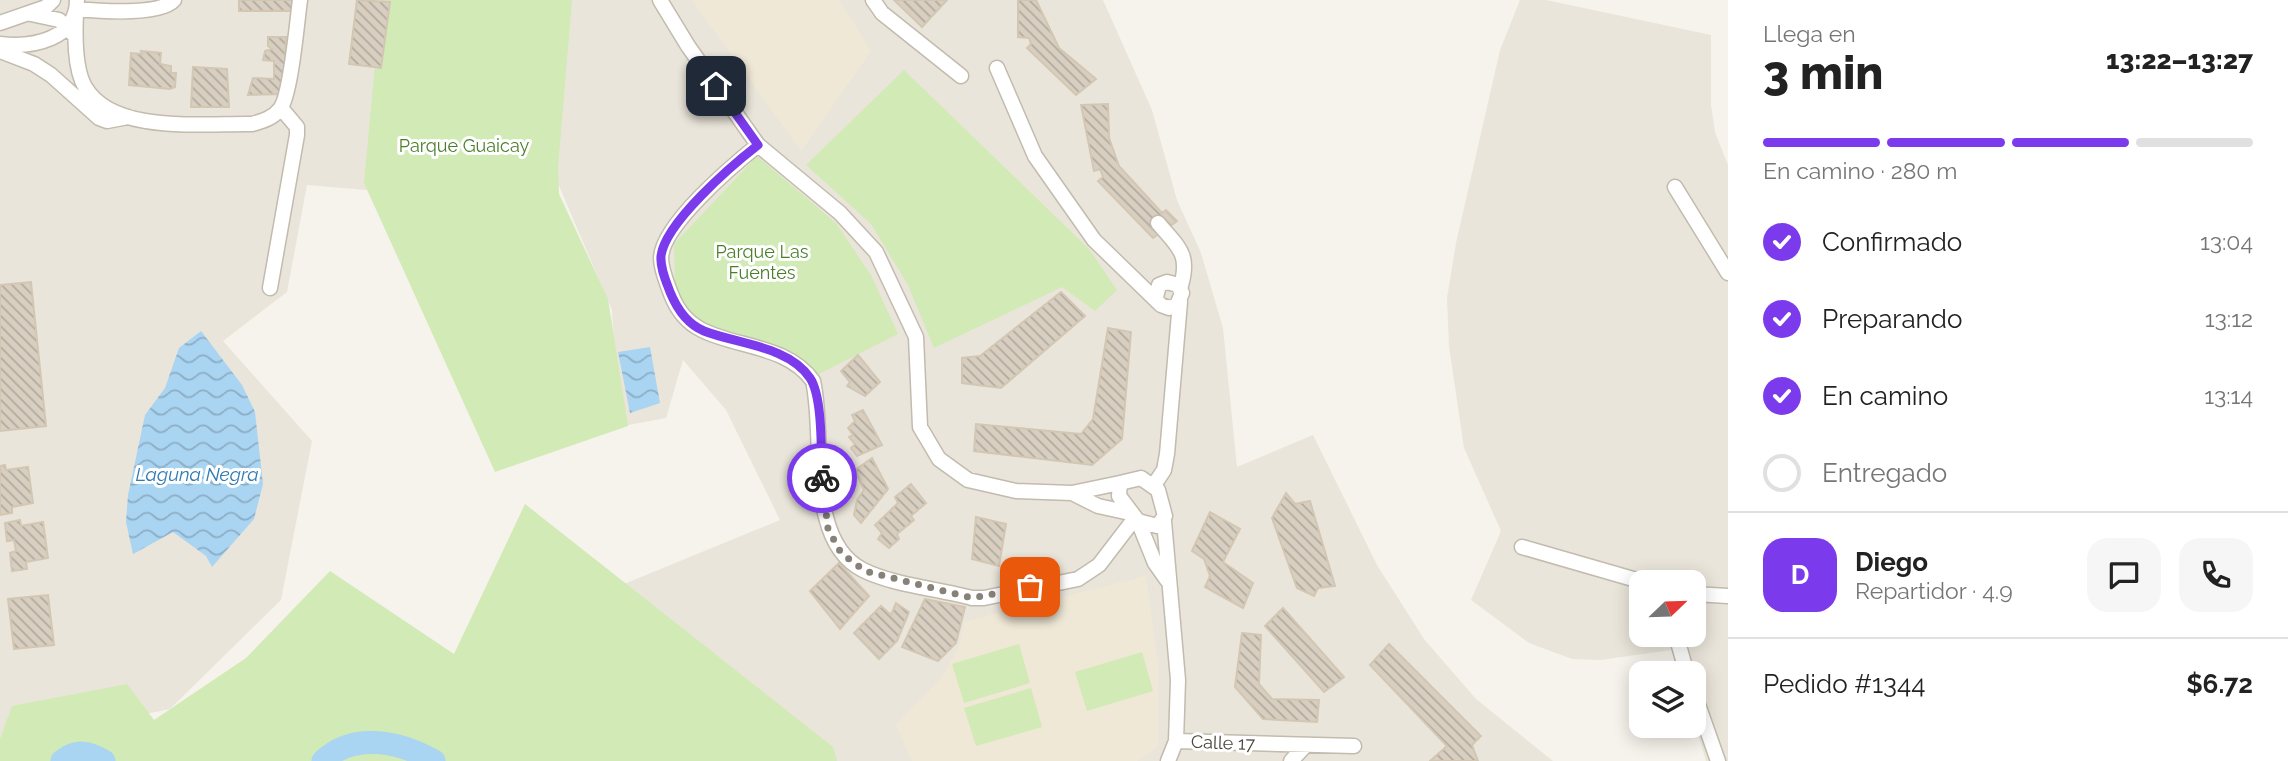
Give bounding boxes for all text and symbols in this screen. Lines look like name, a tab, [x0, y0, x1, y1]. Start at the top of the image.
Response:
text: Llega en	[1763, 20, 1856, 47]
text: 13:22–13:27	[2106, 45, 2253, 75]
text: 3 min	[1763, 46, 1883, 100]
pin	[686, 56, 746, 116]
icon: home	[697, 67, 735, 105]
park label: Parque Guaicay	[399, 135, 529, 156]
text: En camino · 280 m	[1763, 157, 1957, 184]
icon: check	[1763, 223, 1801, 261]
text: Confirmado	[1822, 227, 1962, 257]
text: 13:04	[2200, 228, 2253, 255]
park label: Parque Las Fuentes	[716, 241, 809, 283]
icon: check	[1763, 300, 1801, 338]
text: Preparando	[1822, 304, 1962, 334]
text: 13:12	[2205, 305, 2253, 332]
icon: check	[1763, 377, 1801, 415]
text: En camino	[1822, 381, 1948, 411]
text: 13:14	[2204, 382, 2253, 409]
courier	[787, 443, 857, 513]
text: Entregado	[1822, 458, 1947, 488]
icon: bike	[803, 459, 841, 497]
water label: Laguna Negra	[135, 463, 259, 485]
button: chat	[2087, 538, 2161, 612]
button: phone	[2179, 538, 2253, 612]
text: Diego	[1855, 547, 1928, 577]
pin	[1000, 557, 1060, 617]
text: D	[1791, 560, 1809, 590]
icon: bag	[1011, 568, 1049, 606]
north arrow	[1629, 570, 1706, 648]
map controls	[1629, 570, 1706, 738]
text: Repartidor · 4.9	[1855, 577, 2013, 604]
button: layers	[1629, 661, 1706, 738]
text: Pedido #1344	[1763, 669, 1925, 699]
text: $6.72	[2186, 669, 2253, 699]
street label: Calle 17	[1190, 731, 1256, 754]

